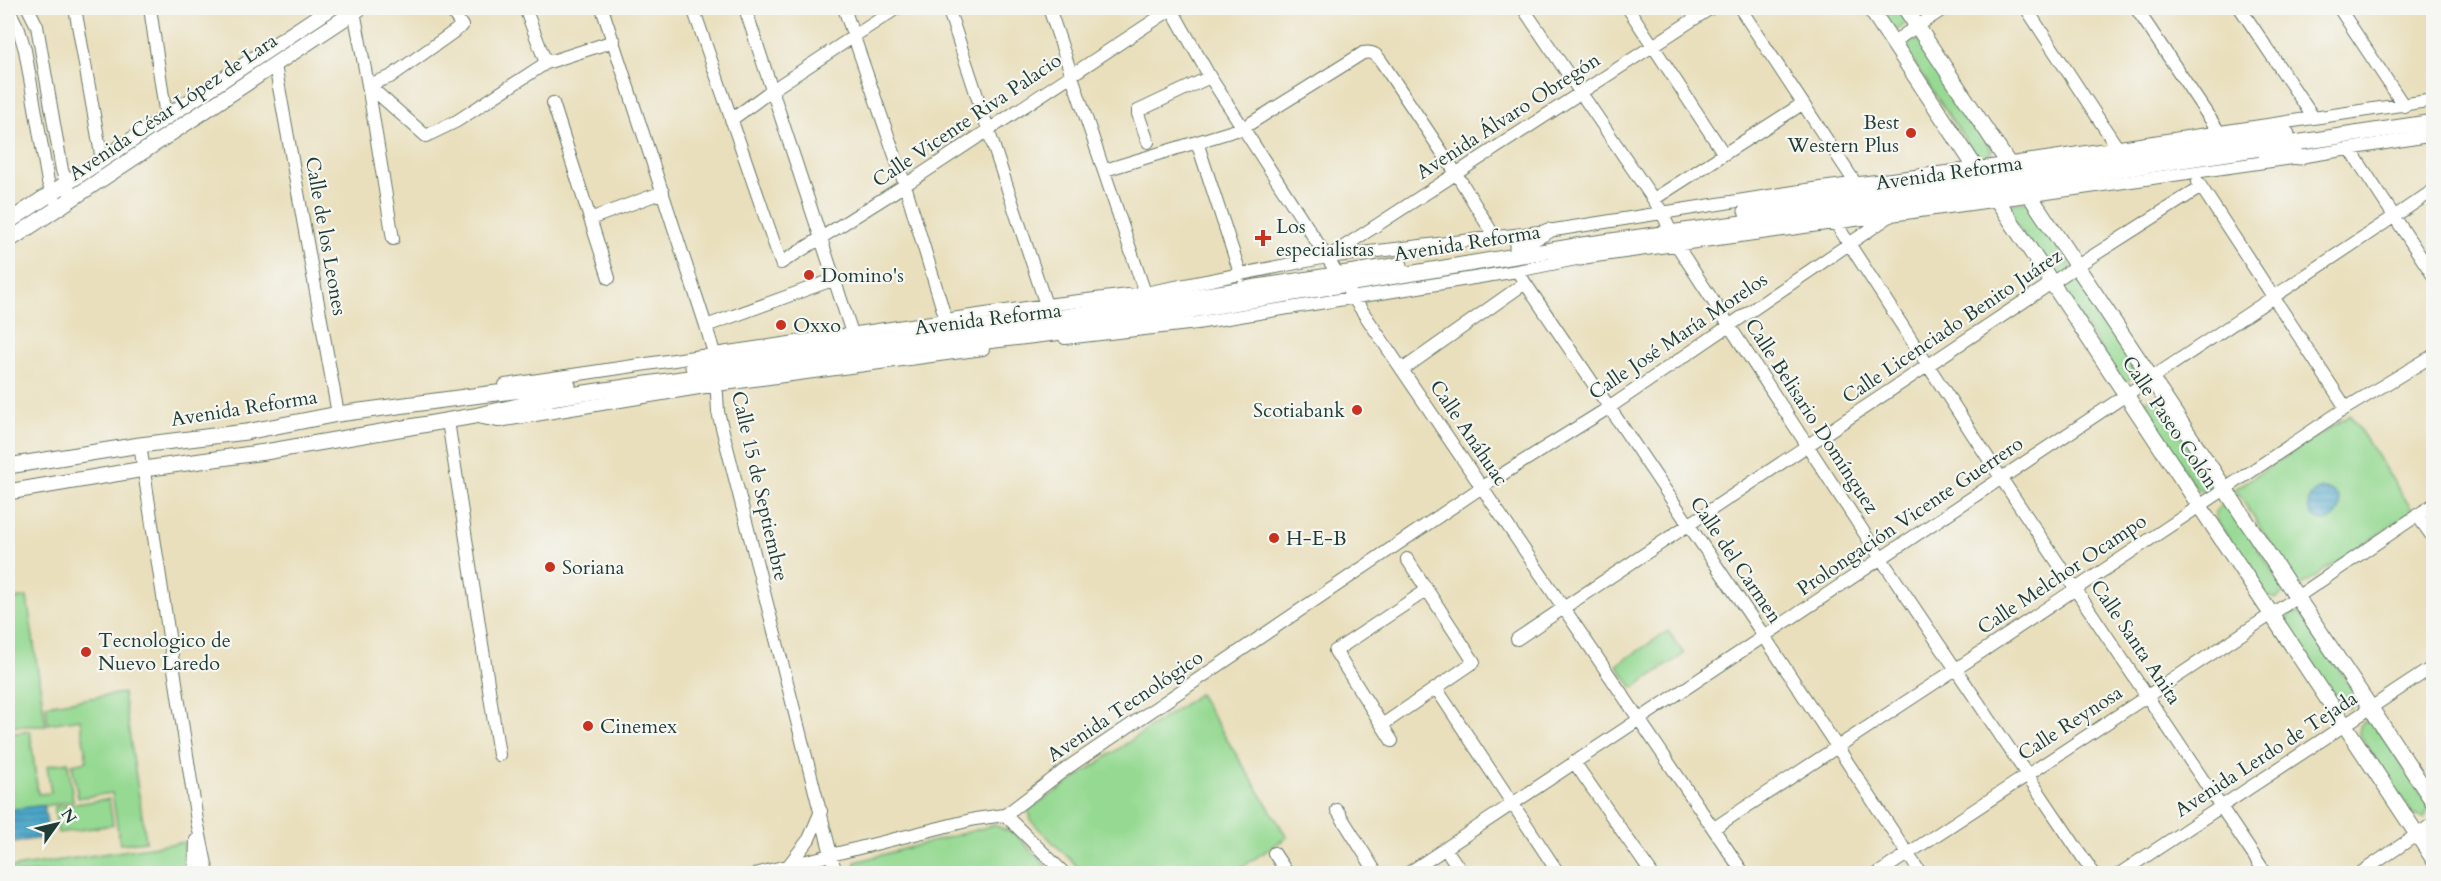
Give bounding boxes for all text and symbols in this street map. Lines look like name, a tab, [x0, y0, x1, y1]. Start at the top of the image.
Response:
street label: Avenida César López de Lara	[63, 27, 283, 187]
street label: Calle Vicente Riva Palacio	[867, 46, 1067, 193]
street label: Avenida Álvaro Obregón	[1411, 46, 1606, 186]
place label: Best Western Plus	[1786, 109, 1900, 159]
marker: Best Western Plus	[1904, 126, 1918, 140]
street label: Avenida Reforma	[1874, 149, 2024, 197]
street label: Calle de los Leones	[299, 154, 353, 318]
place label: Los especialistas	[1276, 213, 1374, 263]
street label: Avenida Reforma	[1392, 218, 1542, 268]
marker: Los especialistas	[1254, 229, 1272, 247]
street label: Calle Licenciado Benito Juárez	[1837, 242, 2067, 410]
place label: Domino's	[821, 262, 904, 289]
street label: Calle José María Morelos	[1583, 266, 1773, 406]
marker: Domino's	[802, 268, 816, 282]
street label: Avenida Reforma	[913, 297, 1063, 341]
place label: Oxxo	[793, 312, 841, 339]
street label: Calle Belisario Domínguez	[1739, 313, 1885, 519]
marker: Oxxo	[774, 318, 788, 332]
street label: Calle Paseo Colón	[2116, 350, 2225, 494]
street label: Calle Anáhuac	[1424, 375, 1514, 491]
street label: Avenida Reforma	[169, 383, 319, 433]
street label: Calle 15 de Septiembre	[725, 388, 795, 584]
place label: Scotiabank	[1253, 397, 1345, 424]
marker: Scotiabank	[1350, 403, 1364, 417]
street label: Prolongación Vicente Guerrero	[1791, 430, 2029, 602]
street label: Calle del Carmen	[1684, 491, 1789, 629]
street label: Calle Melchor Ocampo	[1972, 507, 2152, 641]
place label: H-E-B	[1286, 525, 1347, 552]
marker: H-E-B	[1267, 531, 1281, 545]
place label: Soriana	[562, 554, 625, 581]
marker: Soriana	[543, 560, 557, 574]
street label: Calle Santa Anita	[2084, 574, 2188, 710]
place label: Tecnologico de Nuevo Laredo	[98, 627, 231, 677]
street label: Avenida Tecnológico	[1042, 644, 1208, 768]
marker: Tecnologico de Nuevo Laredo	[79, 645, 93, 659]
street label: Calle Reynosa	[2012, 679, 2128, 767]
street label: Avenida Lerdo de Tejada	[2169, 685, 2363, 823]
place label: Cinemex	[600, 713, 677, 740]
marker: Cinemex	[581, 719, 595, 733]
north arrow	[27, 794, 87, 854]
text: N	[56, 804, 82, 828]

